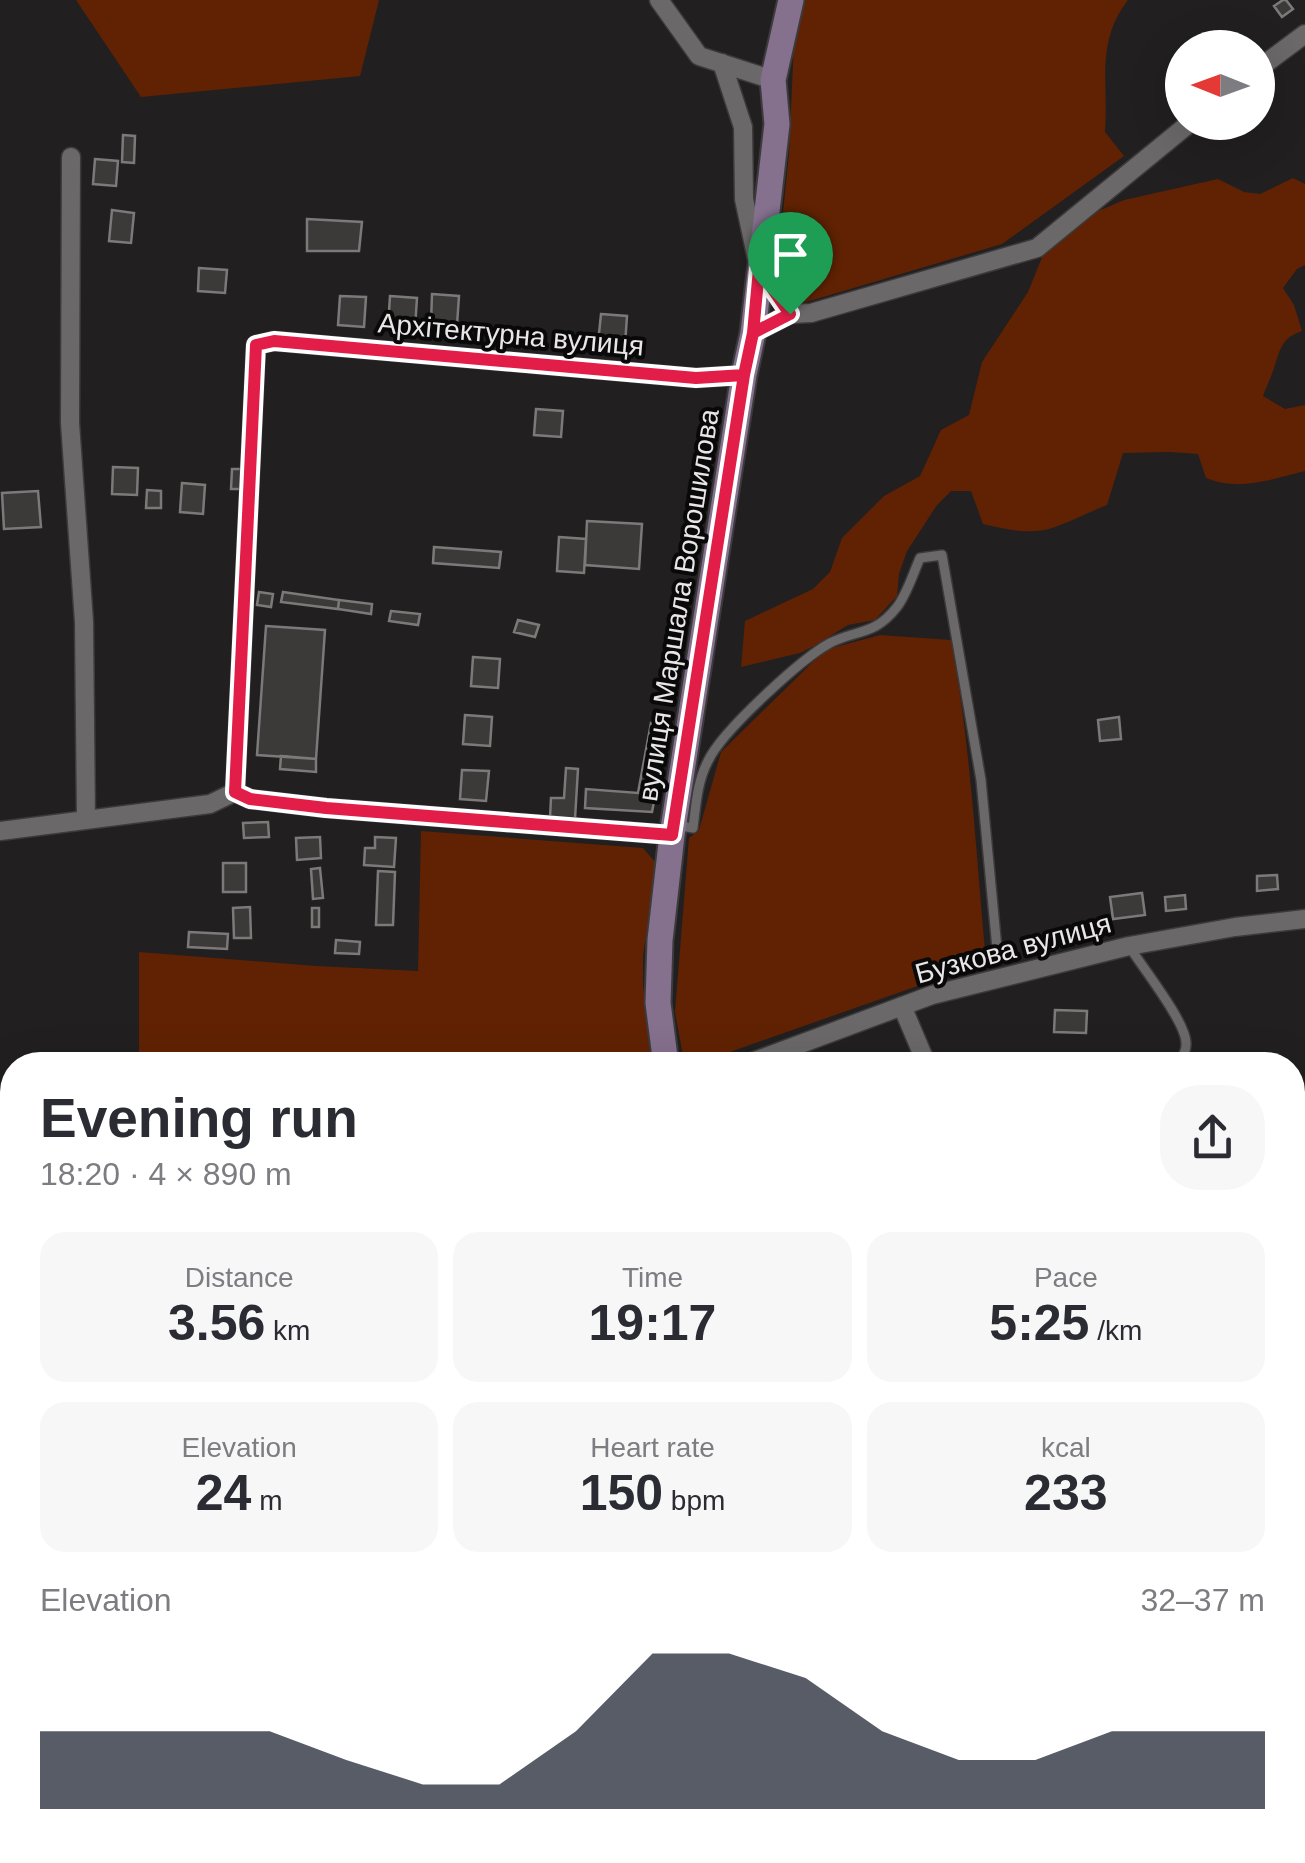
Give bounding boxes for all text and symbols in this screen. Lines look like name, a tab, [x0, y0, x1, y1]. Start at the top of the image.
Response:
north arrow	[1165, 30, 1275, 140]
map controls	[1165, 30, 1275, 140]
pin	[748, 212, 833, 315]
icon: arrive	[763, 227, 818, 282]
street label: Архітектурна вулиця	[377, 307, 645, 362]
street label: вулиця Маршала Ворошилова	[632, 406, 725, 804]
street label: Бузкова вулиця	[912, 907, 1114, 990]
button: share	[1160, 1085, 1265, 1190]
text: Evening run	[40, 1087, 358, 1149]
text: 18:20 · 4 × 890 m	[40, 1156, 292, 1192]
text: Distance	[185, 1262, 294, 1293]
text: Time	[622, 1262, 683, 1293]
text: Pace	[1034, 1262, 1098, 1293]
text: 3.56	[168, 1295, 265, 1351]
text: 19:17	[589, 1295, 716, 1351]
text: 5:25	[989, 1295, 1089, 1351]
text: km	[265, 1315, 310, 1346]
text: /km	[1089, 1315, 1142, 1346]
text: Elevation	[182, 1432, 297, 1463]
text: Heart rate	[590, 1432, 715, 1463]
text: kcal	[1041, 1432, 1091, 1463]
text: 24	[196, 1465, 251, 1521]
text: 150	[580, 1465, 663, 1521]
text: 233	[1024, 1465, 1108, 1521]
text: m	[251, 1485, 283, 1516]
text: bpm	[663, 1485, 725, 1516]
text: Elevation	[40, 1582, 172, 1618]
text: 32–37 m	[1140, 1582, 1265, 1618]

